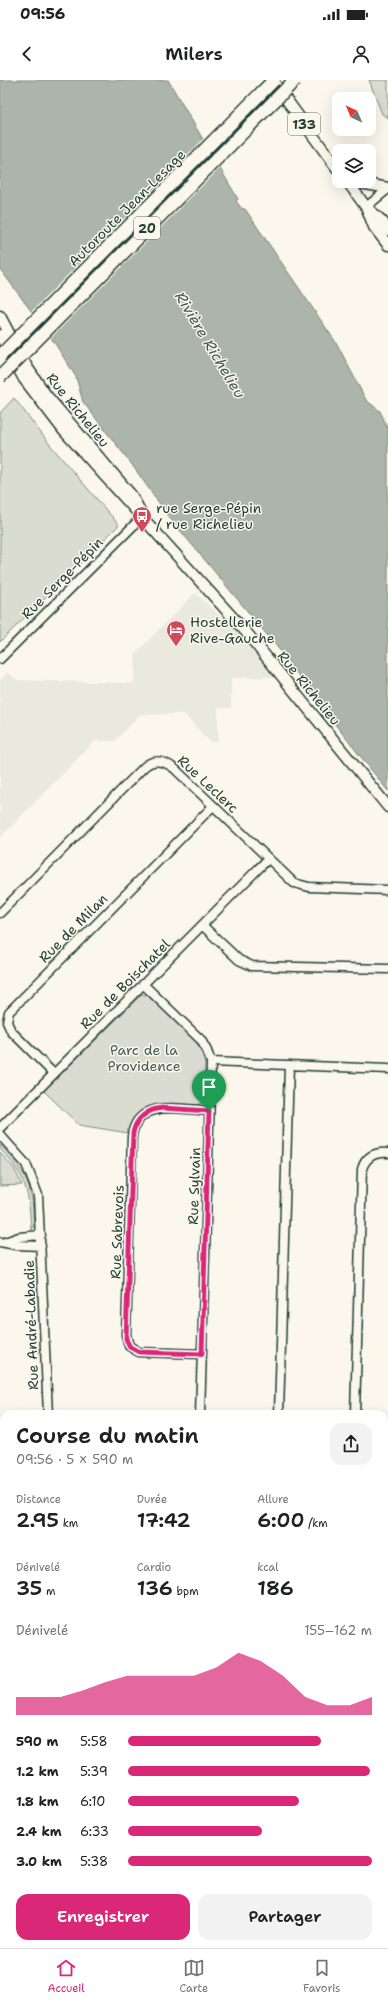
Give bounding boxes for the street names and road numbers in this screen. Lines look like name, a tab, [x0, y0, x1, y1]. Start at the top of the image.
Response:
road number: 133	[288, 113, 320, 135]
street label: Autoroute Jean-Lesage	[65, 145, 190, 270]
road number: 20	[134, 217, 160, 239]
street label: Rue Richelieu	[43, 369, 113, 451]
street label: Rue Serge-Pépin	[17, 533, 107, 623]
street label: Rue Richelieu	[274, 647, 344, 729]
street label: Rue Leclerc	[174, 751, 242, 817]
street label: Rue de Milan	[35, 889, 112, 966]
street label: Rue de Boischatel	[76, 935, 174, 1033]
street label: Rue Sylvain	[184, 1146, 204, 1225]
street label: Rue Sabrevois	[106, 1185, 128, 1279]
street label: Rue André-Labadie	[20, 1260, 42, 1390]

